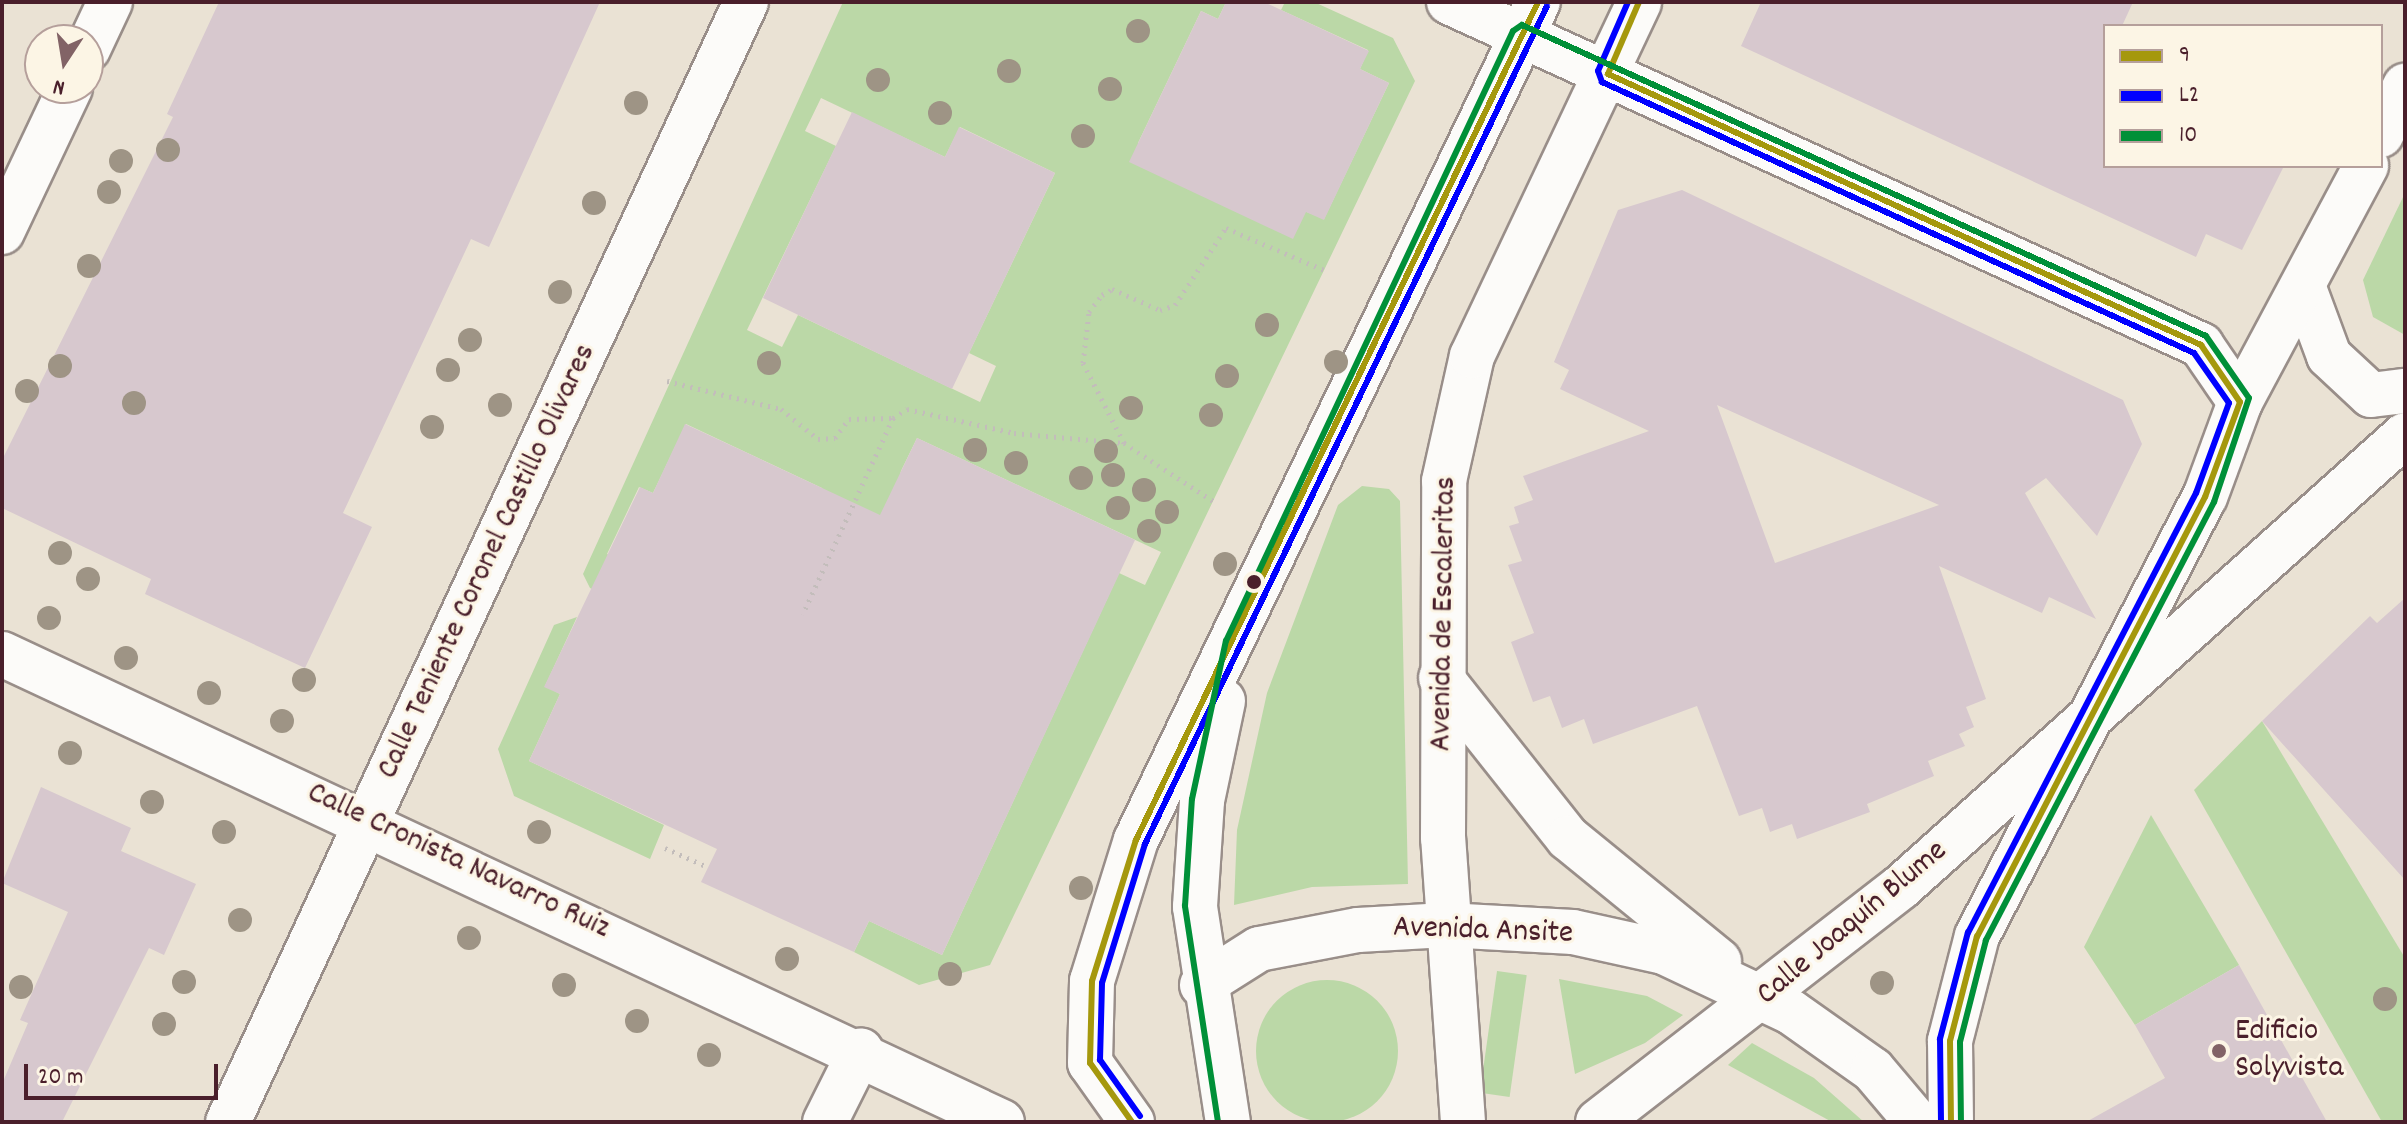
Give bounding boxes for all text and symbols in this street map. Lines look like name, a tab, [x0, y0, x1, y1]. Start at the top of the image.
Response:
north arrow	[24, 24, 104, 104]
legend	[2103, 24, 2383, 168]
text: 9	[2179, 39, 2190, 73]
text: N	[51, 70, 68, 102]
text: L2	[2179, 79, 2199, 113]
text: 10	[2179, 119, 2197, 153]
street label: Calle Teniente Coronel Castillo Olivares	[370, 338, 606, 786]
street label: Avenida de Escaleritas	[1423, 476, 1467, 752]
unlabelled marker	[1246, 574, 1262, 590]
street label: Calle Cronista Navarro Ruiz	[301, 775, 615, 949]
street label: Calle Joaquín Blume	[1750, 833, 1956, 1015]
street label: Avenida Ansite	[1392, 910, 1574, 954]
place label: Edificio Solyvista	[2235, 1014, 2343, 1089]
marker: Edificio Solyvista	[2210, 1042, 2228, 1060]
scale bar	[28, 1048, 222, 1098]
text: 20 m	[38, 1061, 84, 1095]

